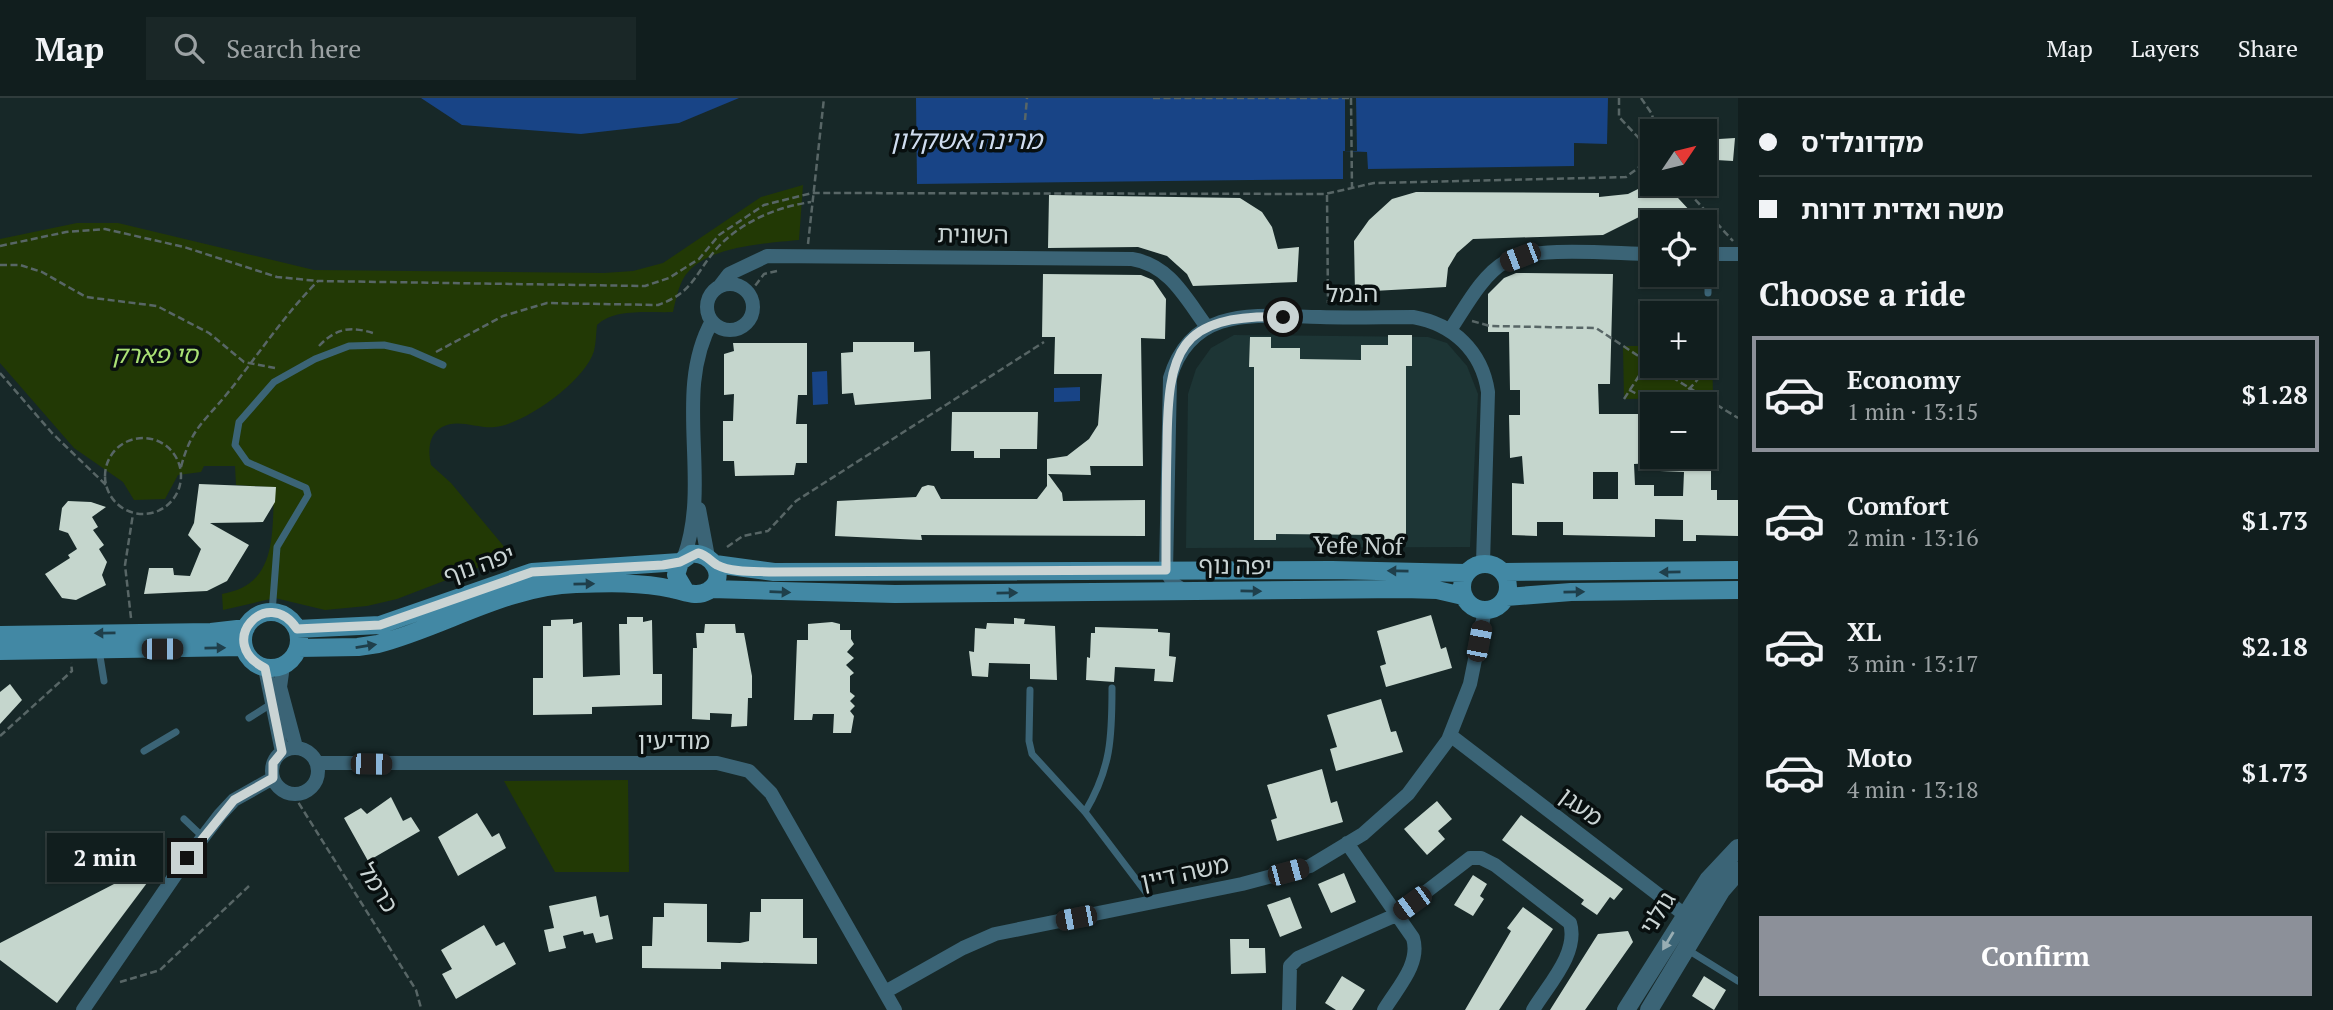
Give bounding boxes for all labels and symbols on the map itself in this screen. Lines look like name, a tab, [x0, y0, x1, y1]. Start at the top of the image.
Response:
north arrow	[1640, 119, 1717, 196]
water label: מרינה אשקלון	[890, 122, 1044, 156]
street label: השונית	[937, 217, 1009, 251]
car	[1497, 240, 1544, 274]
street label: הנמל	[1326, 277, 1378, 309]
route start	[1267, 301, 1299, 333]
park label: סי פארק	[112, 338, 199, 370]
street label: Yefe Nof	[1313, 528, 1405, 562]
street label: יפה נוף	[439, 537, 518, 591]
street label: יפה נוף	[1198, 548, 1272, 582]
one-way arrow	[1387, 566, 1409, 577]
one-way arrow	[1659, 566, 1681, 577]
one-way arrow	[573, 579, 595, 590]
one-way arrow	[1240, 585, 1262, 597]
one-way arrow	[769, 586, 791, 597]
one-way arrow	[1564, 586, 1586, 598]
one-way arrow	[996, 587, 1018, 598]
car	[1465, 618, 1494, 664]
one-way arrow	[93, 627, 115, 639]
car	[142, 639, 184, 660]
one-way arrow	[355, 640, 377, 651]
one-way arrow	[204, 642, 226, 654]
street label: מודיעין	[638, 724, 710, 756]
car	[350, 753, 393, 775]
street label: מעגן	[1553, 779, 1610, 833]
callout: 2 min	[47, 834, 162, 882]
route end	[171, 842, 203, 874]
street label: משה דיין	[1138, 847, 1232, 897]
street label: כרמל	[351, 856, 406, 918]
car	[1265, 856, 1312, 888]
car	[1389, 882, 1436, 924]
street label: גולני	[1632, 885, 1683, 940]
car	[1054, 904, 1099, 932]
one-way arrow	[1662, 932, 1675, 951]

